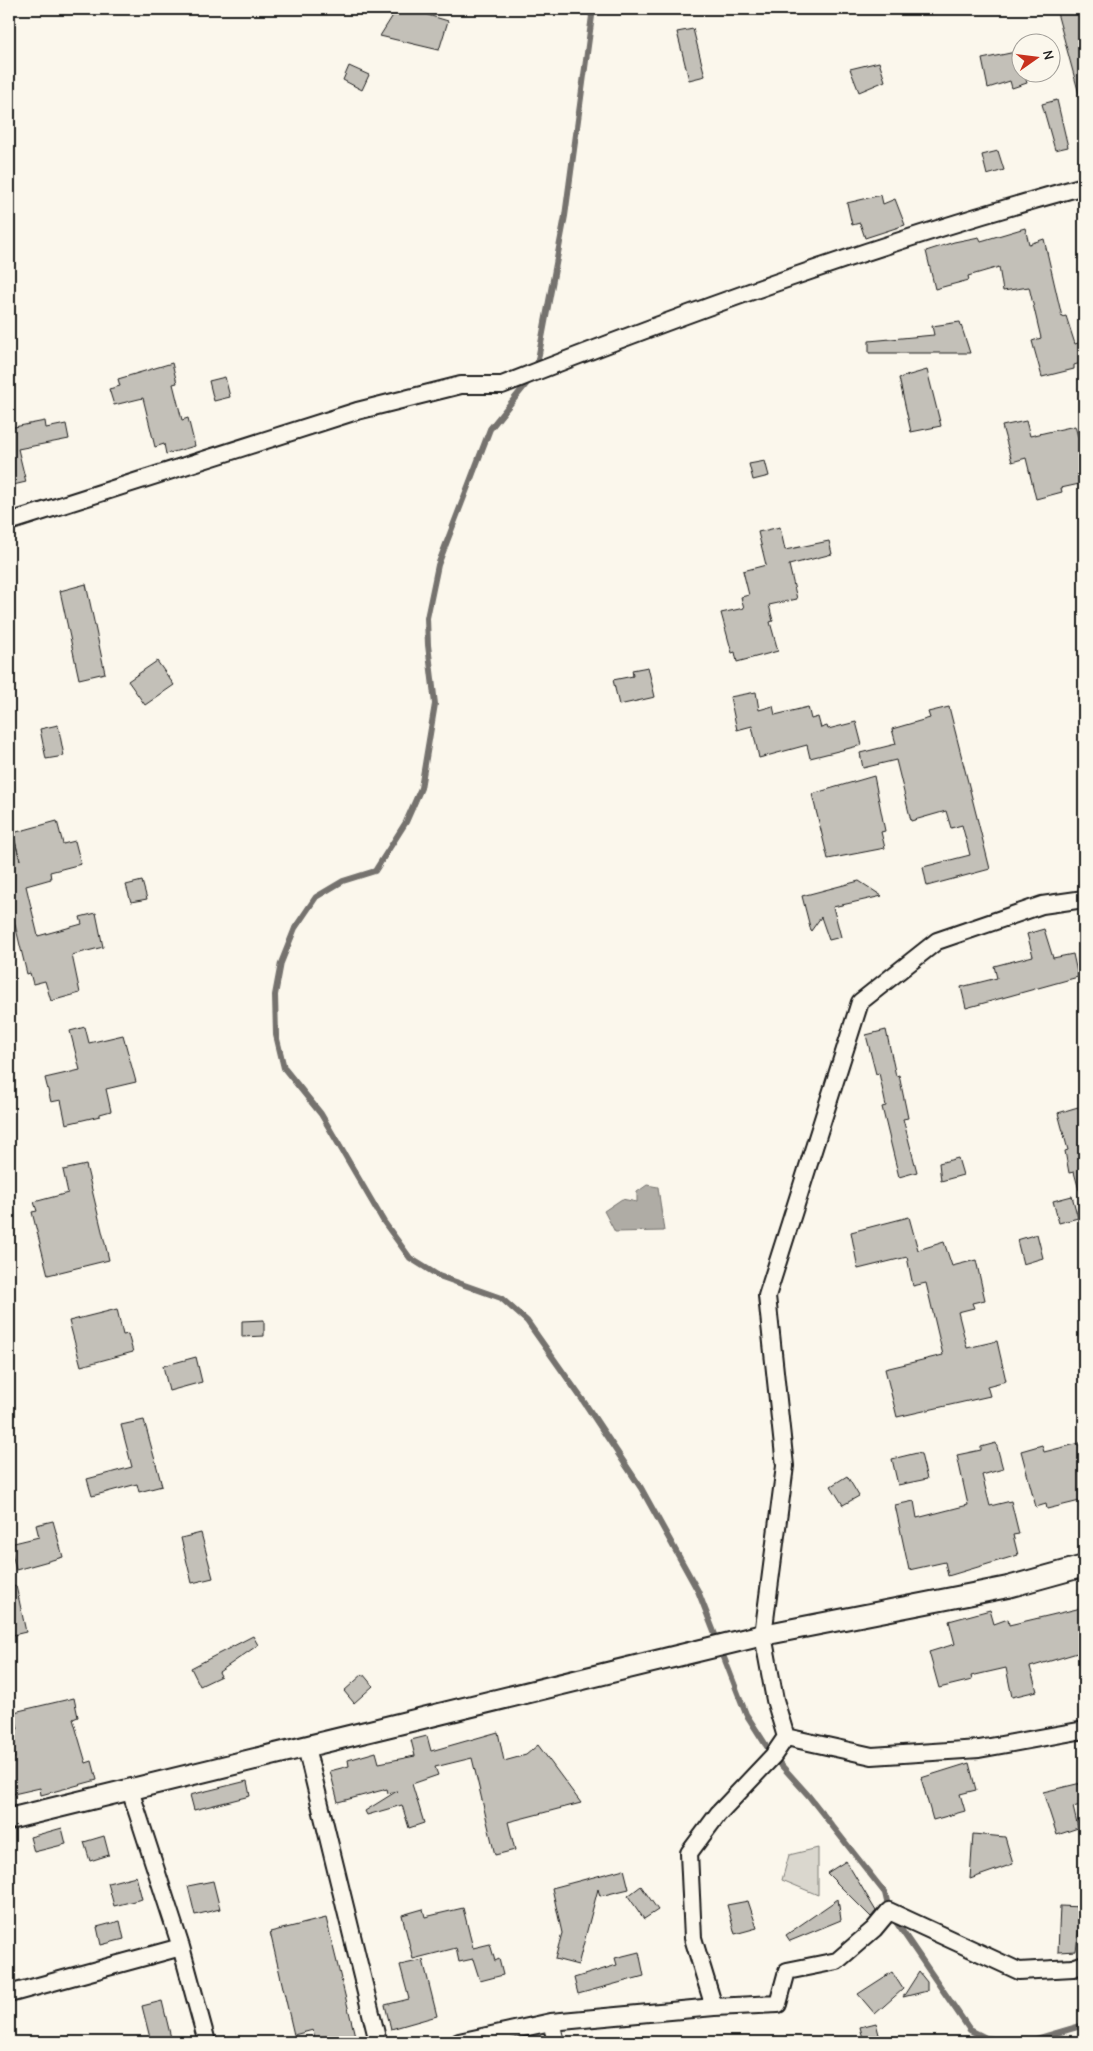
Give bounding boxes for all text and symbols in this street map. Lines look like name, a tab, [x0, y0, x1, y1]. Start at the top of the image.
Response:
north arrow	[1010, 32, 1060, 82]
text: N	[1039, 48, 1057, 61]

